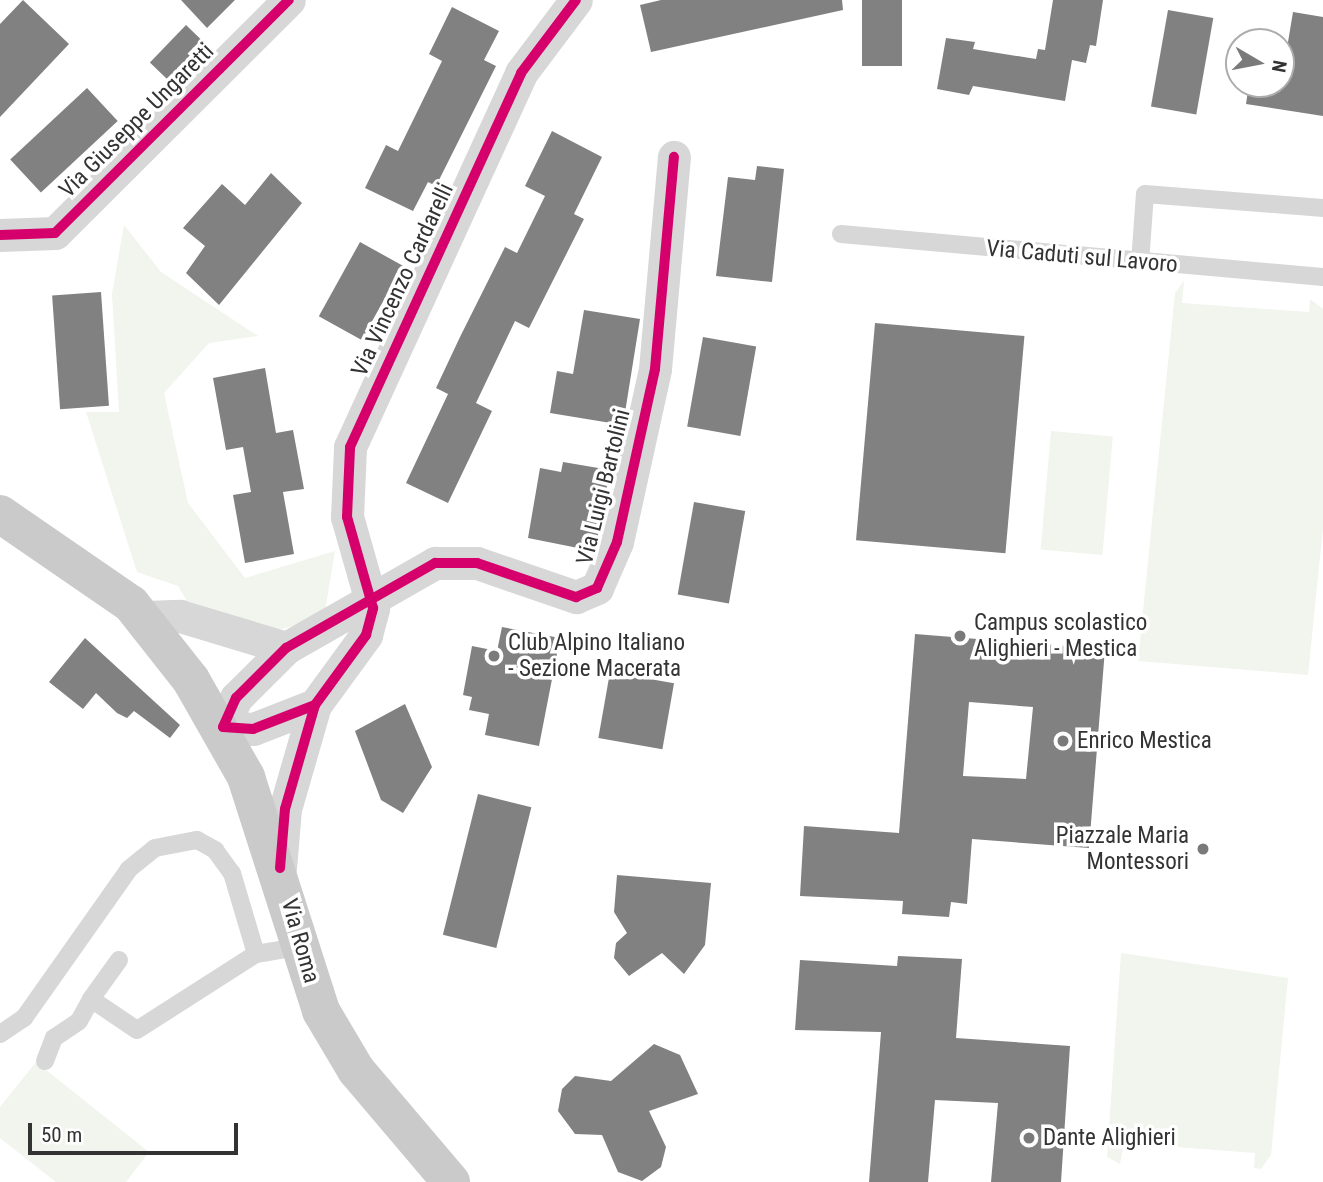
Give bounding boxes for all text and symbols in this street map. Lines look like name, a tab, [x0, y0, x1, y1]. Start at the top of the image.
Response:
north arrow	[1225, 28, 1295, 98]
street label: Via Giuseppe Ungaretti	[54, 38, 220, 204]
text: N	[1267, 59, 1292, 74]
street label: Via Vincenzo Cardarelli	[346, 179, 460, 381]
street label: Via Caduti sul Lavoro	[985, 235, 1179, 279]
street label: Via Luigi Bartolini	[571, 406, 637, 568]
place label: Campus scolastico Alighieri - Mestica	[974, 609, 1147, 663]
marker: Campus scolastico Alighieri - Mestica	[952, 628, 968, 644]
place label: Club Alpino Italiano - Sezione Macerata	[508, 629, 685, 683]
marker: Club Alpino Italiano - Sezione Macerata	[486, 648, 502, 664]
place label: Enrico Mestica	[1077, 727, 1212, 755]
marker: Enrico Mestica	[1055, 733, 1071, 749]
place label: Piazzale Maria Montessori	[1056, 822, 1189, 876]
marker: Piazzale Maria Montessori	[1195, 841, 1211, 857]
street label: Via Roma	[275, 896, 325, 986]
scale bar	[32, 1108, 242, 1152]
text: 50 m	[41, 1123, 82, 1147]
place label: Dante Alighieri	[1043, 1124, 1176, 1152]
marker: Dante Alighieri	[1021, 1130, 1037, 1146]

